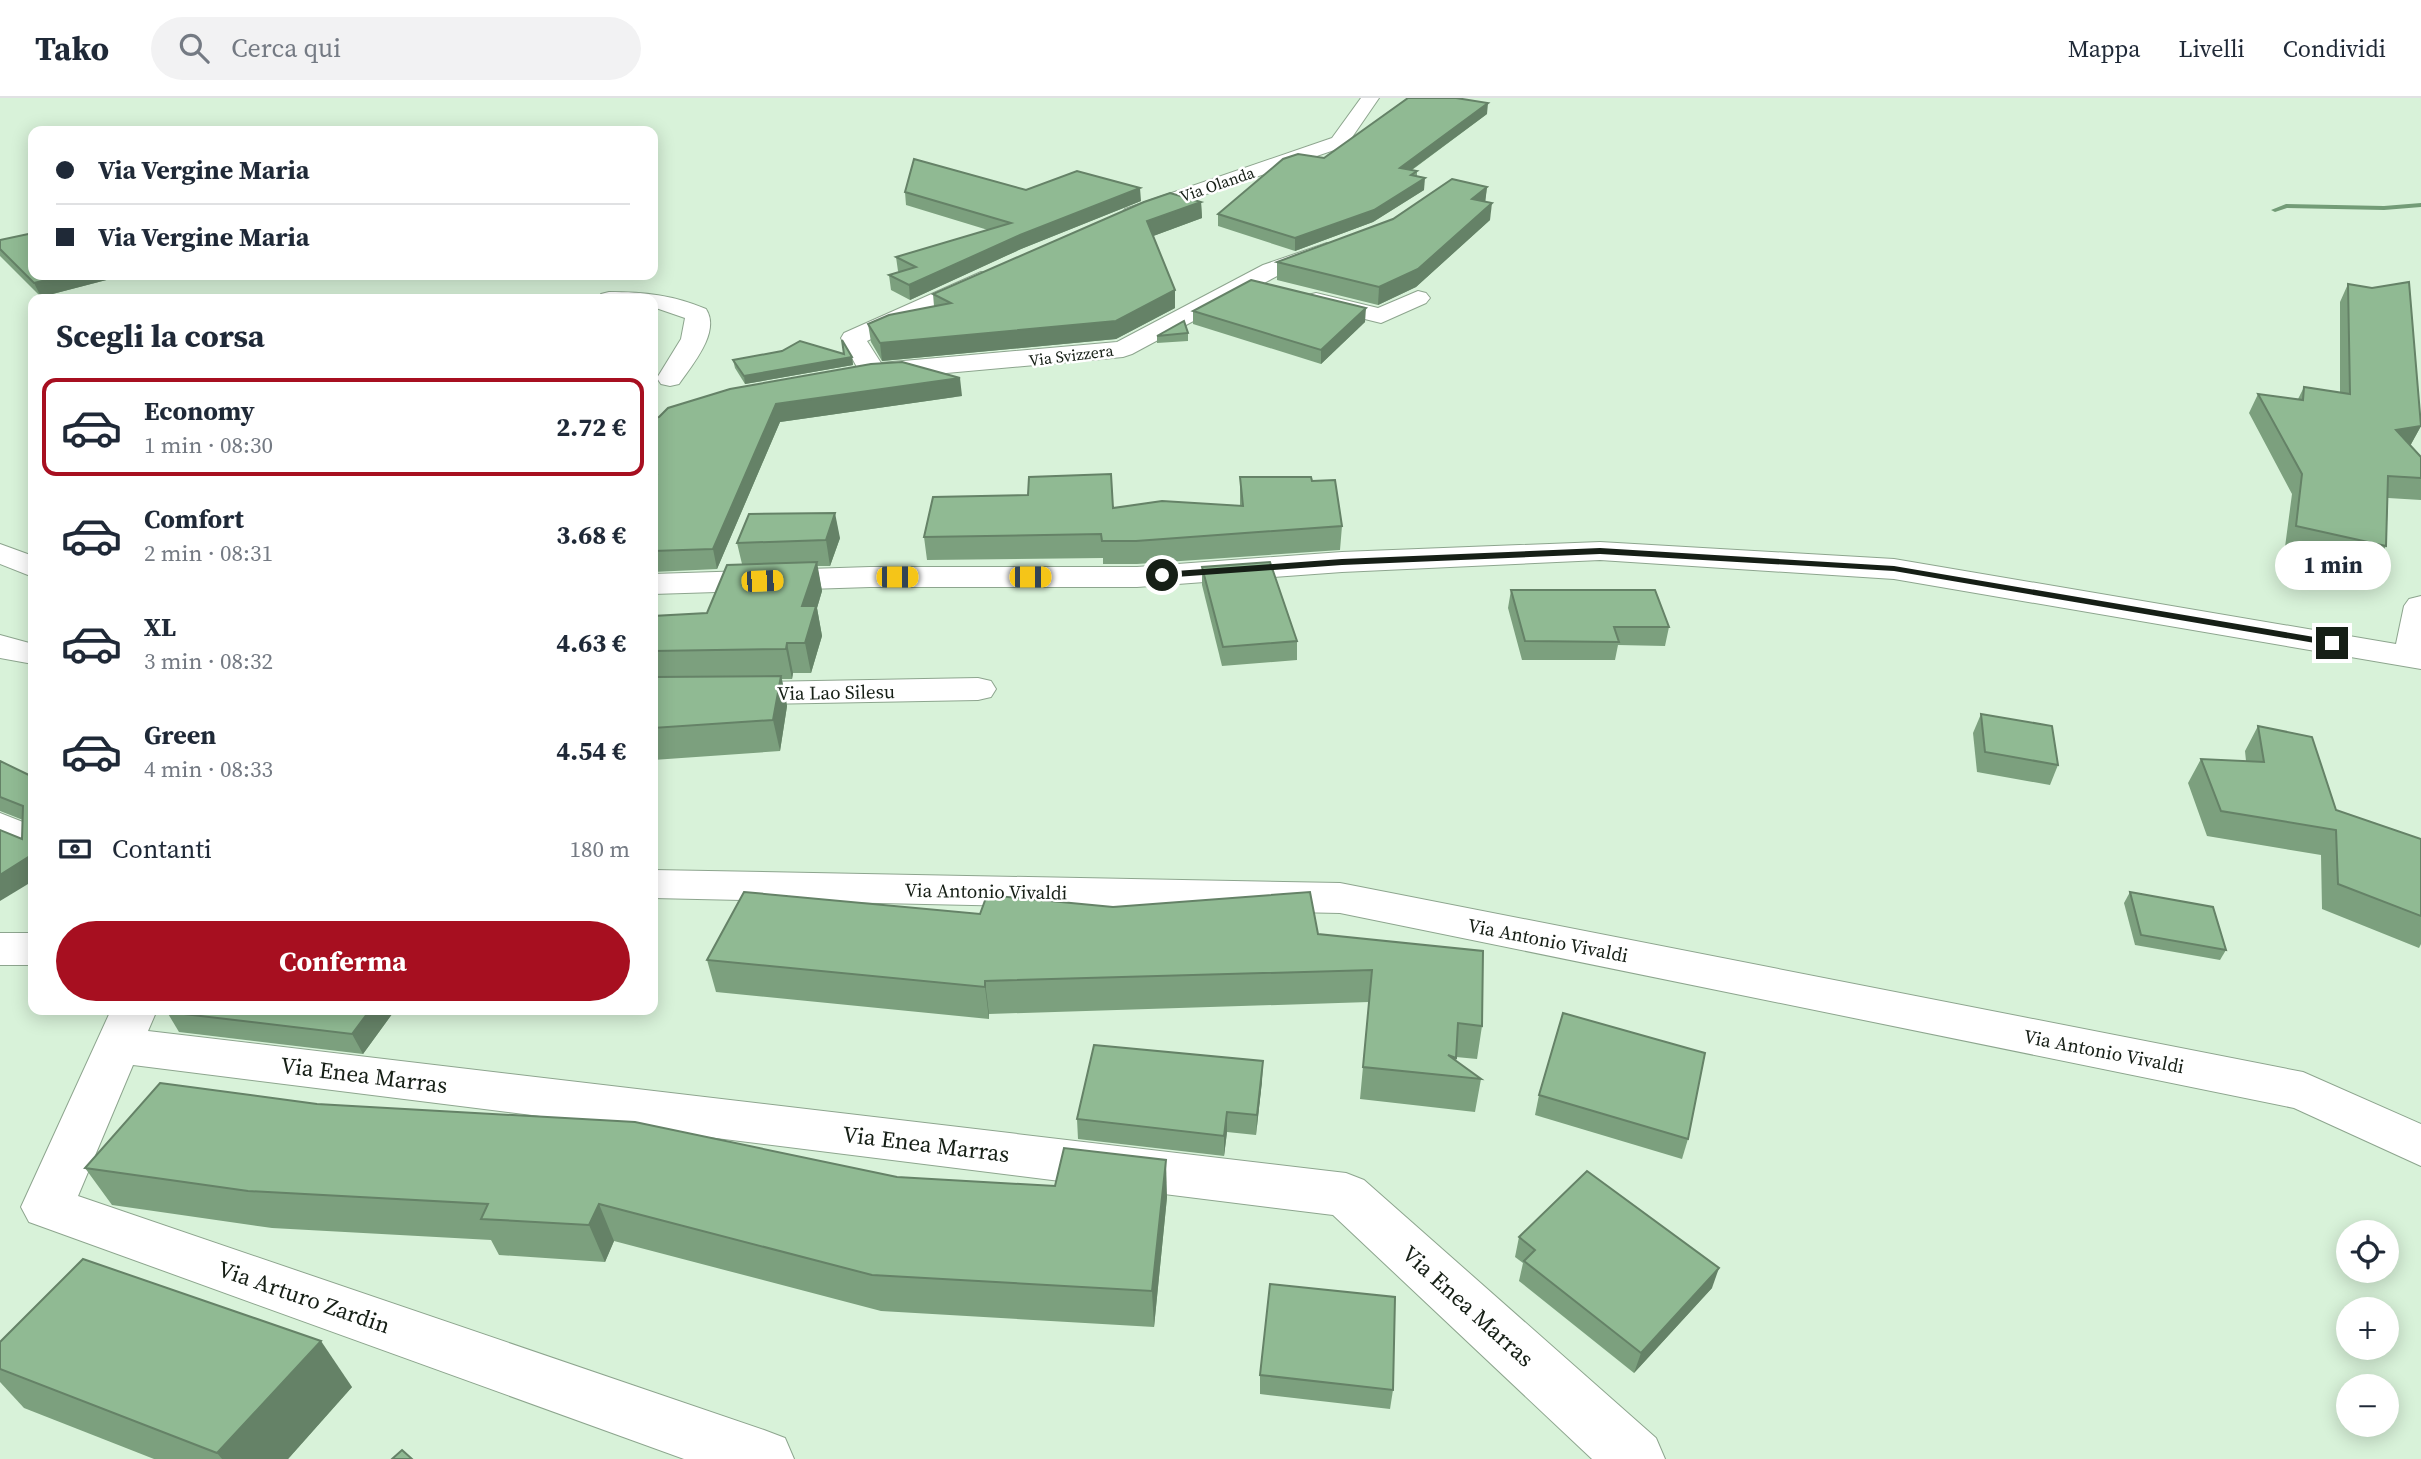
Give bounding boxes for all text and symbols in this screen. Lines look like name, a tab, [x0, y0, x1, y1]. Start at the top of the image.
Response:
search box	[151, 17, 641, 80]
text: Tako	[35, 26, 109, 71]
icon: search	[175, 29, 213, 67]
text: Cerca qui	[231, 30, 341, 66]
text: Mappa	[2068, 32, 2141, 65]
text: Livelli	[2179, 32, 2245, 65]
text: Condividi	[2283, 32, 2386, 65]
text: Via Vergine Maria	[98, 152, 310, 188]
street label: Via Olanda	[1177, 161, 1258, 207]
text: Via Vergine Maria	[98, 219, 310, 255]
text: Scegli la corsa	[56, 314, 265, 358]
street label: Via Svizzera	[1027, 339, 1115, 371]
text: Economy	[144, 393, 255, 429]
icon: car	[60, 396, 123, 459]
text: 2.72 €	[556, 409, 626, 445]
text: 1 min · 08:30	[144, 429, 273, 461]
text: Comfort	[144, 501, 244, 537]
icon: car	[60, 504, 123, 567]
text: 3.68 €	[556, 517, 626, 553]
text: 2 min · 08:31	[144, 537, 273, 569]
callout: 1 min	[2274, 542, 2390, 590]
text: 1 min	[2303, 549, 2363, 581]
route start	[1146, 559, 1178, 591]
car	[877, 567, 919, 588]
car	[1010, 567, 1052, 588]
car	[741, 570, 784, 592]
text: XL	[144, 609, 176, 645]
icon: car	[60, 612, 123, 675]
text: 4.63 €	[556, 625, 626, 661]
route end	[2316, 627, 2348, 659]
text: 3 min · 08:32	[144, 645, 273, 677]
street label: Via Lao Silesu	[777, 678, 895, 706]
text: Green	[144, 717, 216, 753]
icon: car	[60, 720, 123, 783]
text: 4.54 €	[556, 733, 626, 769]
text: 4 min · 08:33	[144, 753, 273, 785]
icon: cash	[56, 830, 94, 868]
text: Contanti	[112, 831, 212, 867]
text: 180 m	[569, 833, 630, 865]
street label: Via Antonio Vivaldi	[904, 877, 1068, 905]
street label: Via Antonio Vivaldi	[1466, 912, 1631, 968]
button: Conferma	[56, 921, 630, 1001]
street label: Via Antonio Vivaldi	[2022, 1023, 2187, 1079]
street label: Via Enea Marras	[279, 1049, 449, 1101]
street label: Via Enea Marras	[841, 1118, 1011, 1170]
map controls	[2336, 1220, 2399, 1437]
button: locate	[2336, 1220, 2399, 1283]
street label: Via Enea Marras	[1395, 1238, 1541, 1374]
street label: Via Arturo Zardin	[214, 1253, 394, 1341]
button: +	[2336, 1297, 2399, 1360]
button: −	[2336, 1374, 2399, 1437]

